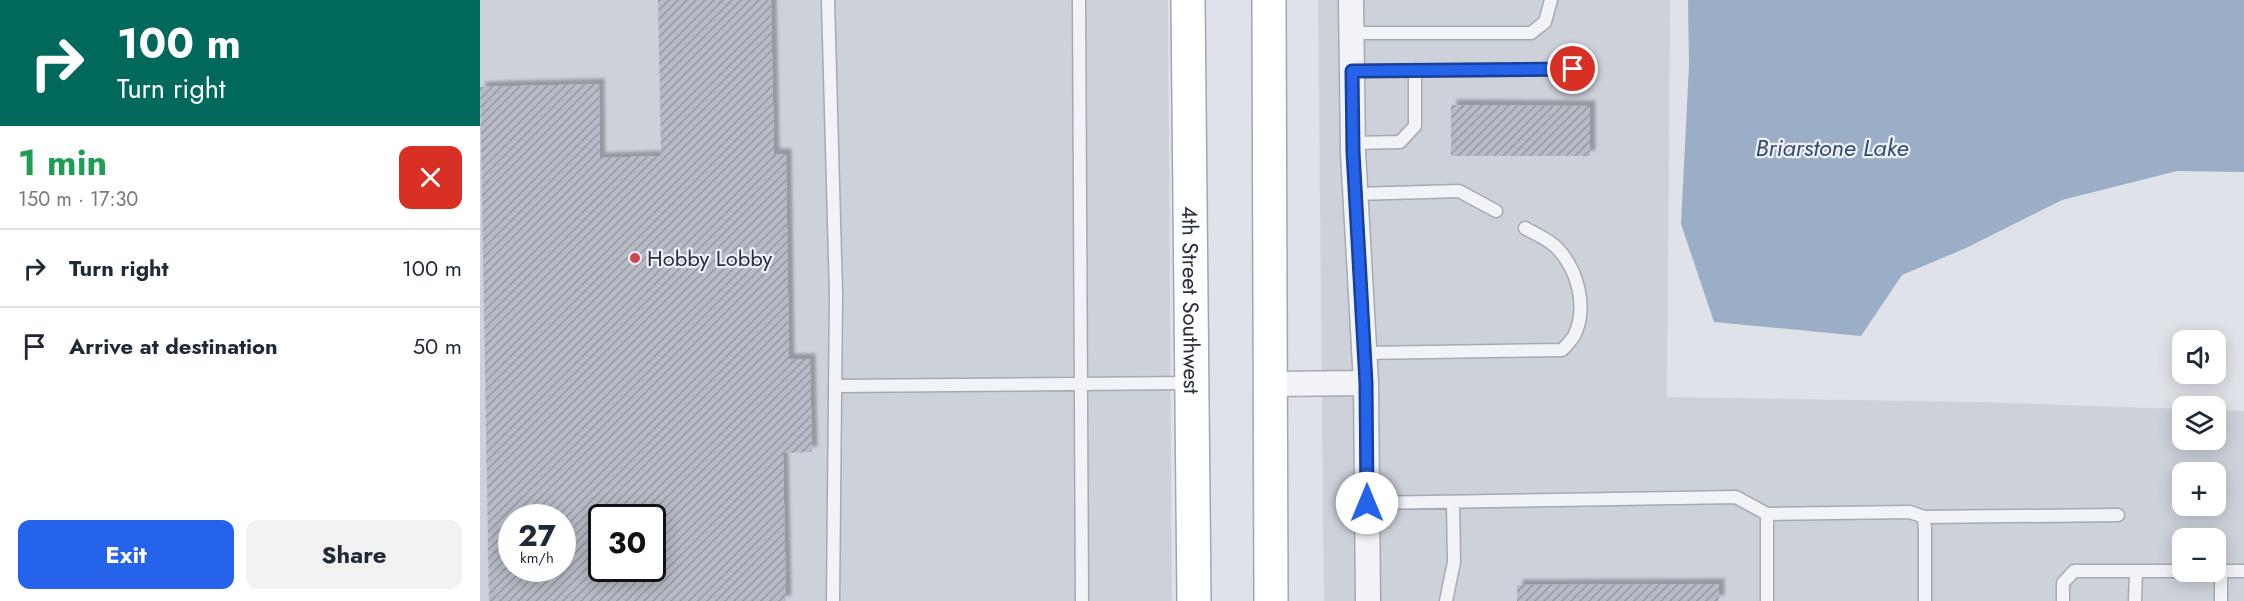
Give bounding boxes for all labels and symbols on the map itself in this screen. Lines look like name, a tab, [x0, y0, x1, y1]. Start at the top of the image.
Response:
pin	[1547, 43, 1598, 94]
water label: Briarstone Lake	[1755, 130, 1909, 165]
street label: 4th Street Southwest	[1174, 206, 1208, 395]
place label: Hobby Lobby	[647, 242, 772, 274]
marker: Hobby Lobby	[628, 251, 642, 265]
position arrow	[1335, 471, 1399, 535]
speed limit sign: 30	[588, 504, 666, 582]

